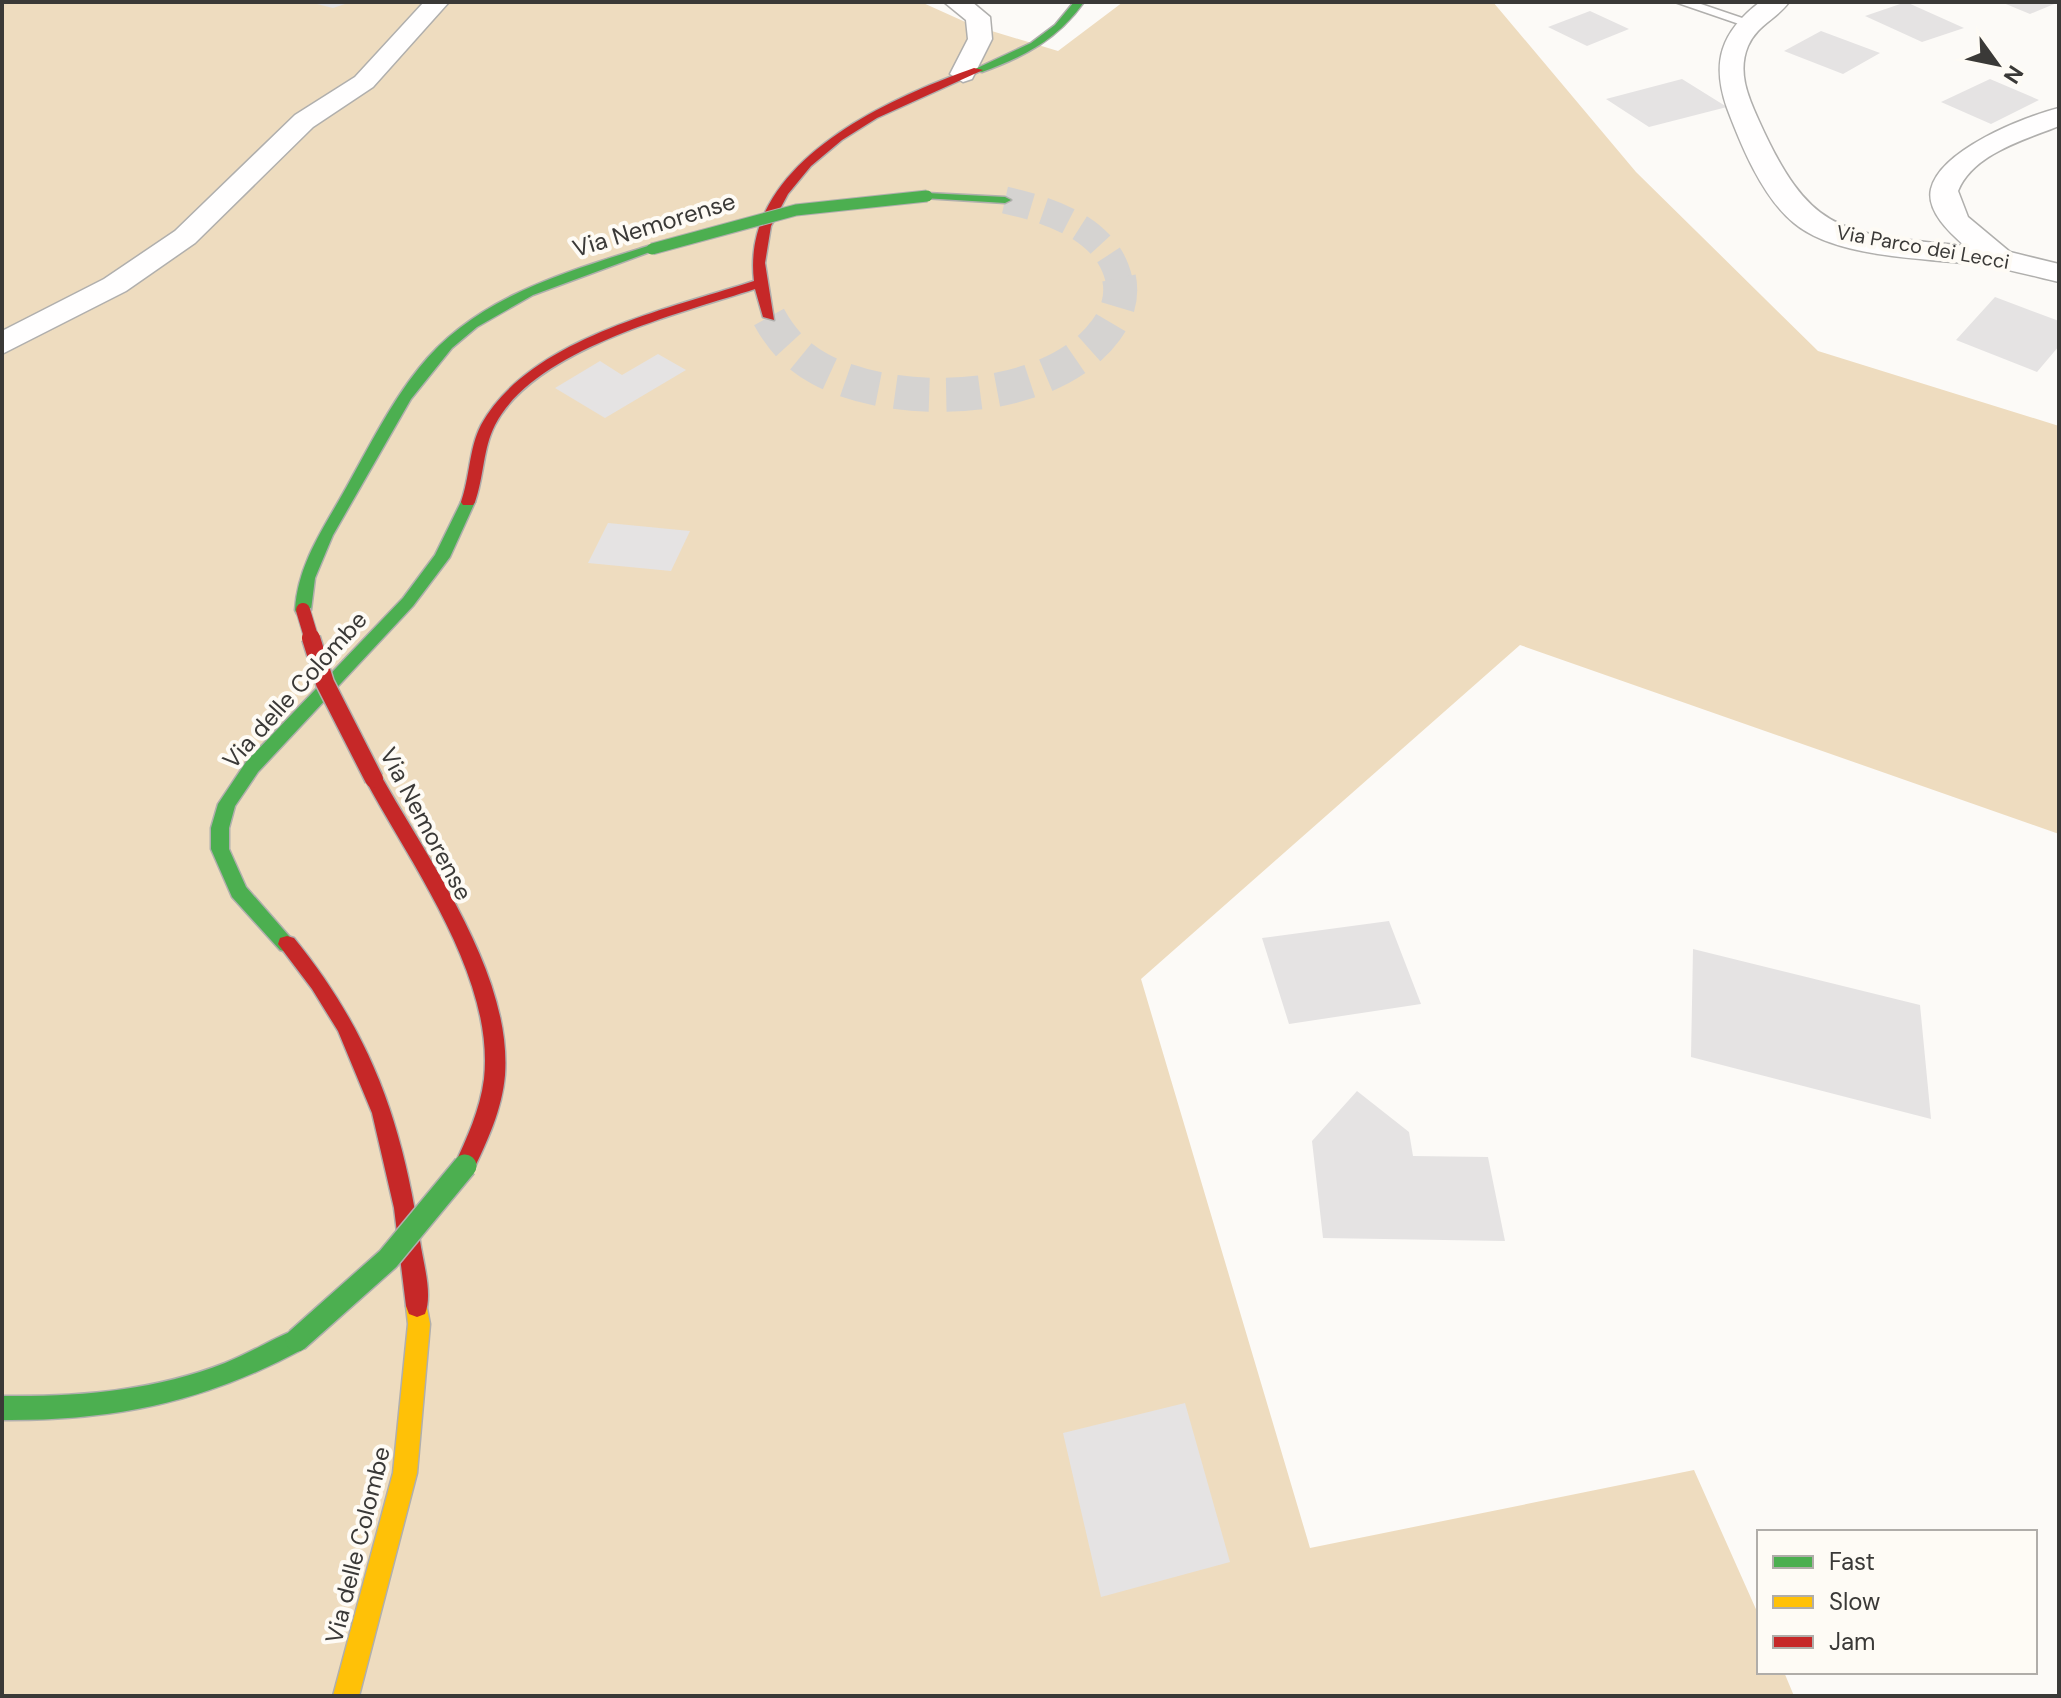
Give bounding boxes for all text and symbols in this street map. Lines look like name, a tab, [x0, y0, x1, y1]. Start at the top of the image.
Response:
north arrow	[1957, 24, 2037, 104]
text: N	[1997, 60, 2030, 89]
street label: Via Nemorense	[569, 185, 739, 264]
street label: Via Parco dei Lecci	[1834, 219, 2012, 275]
street label: Via delle Colombe	[216, 604, 374, 775]
street label: Via Nemorense	[373, 742, 480, 905]
street label: Via delle Colombe	[318, 1443, 397, 1646]
legend	[1757, 1530, 2037, 1674]
text: Fast	[1829, 1546, 1875, 1577]
text: Slow	[1829, 1586, 1880, 1617]
text: Jam	[1829, 1626, 1875, 1657]

